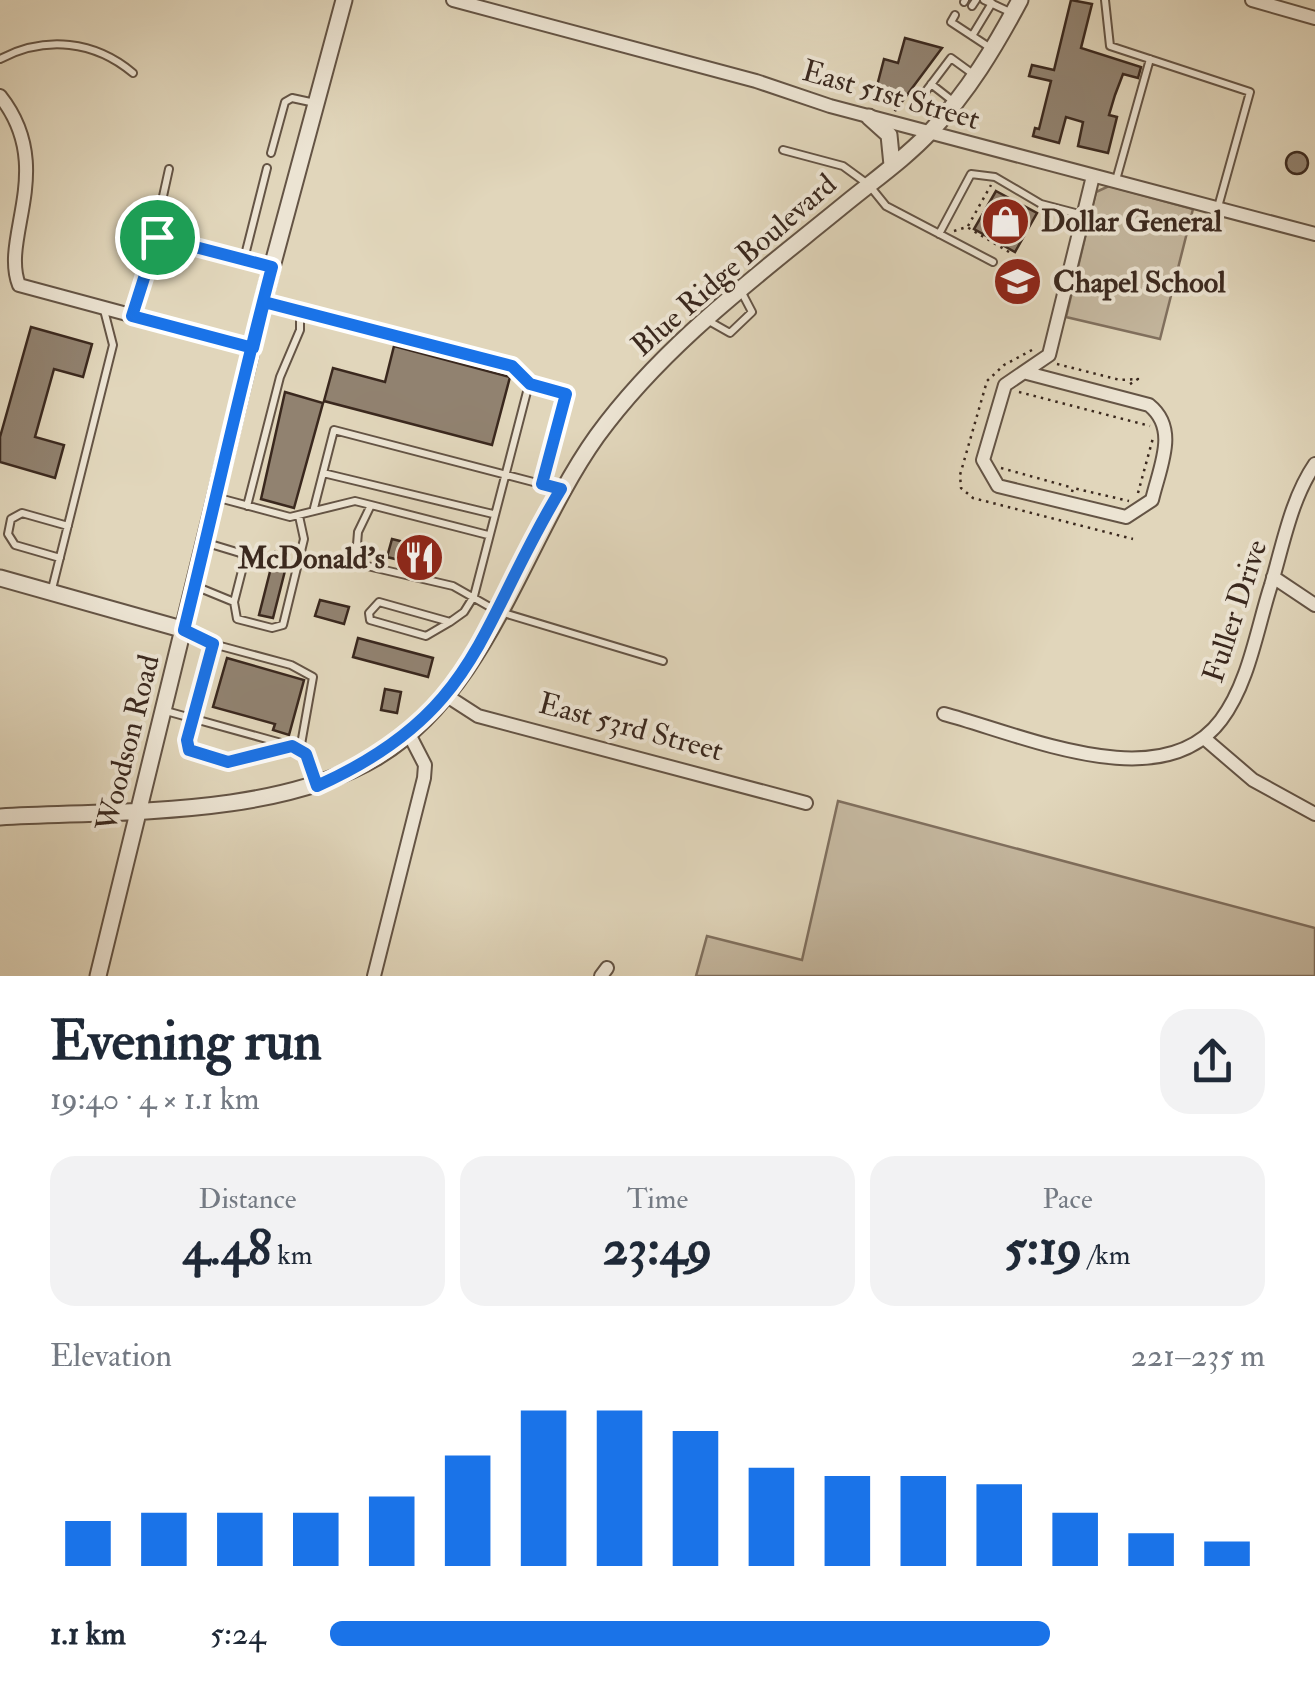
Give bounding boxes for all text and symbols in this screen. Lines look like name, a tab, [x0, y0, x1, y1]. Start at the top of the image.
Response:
street label: East 51st Street	[798, 52, 984, 138]
street label: Blue Ridge Boulevard	[624, 166, 844, 364]
pin	[115, 195, 200, 280]
shop icon: Dollar General	[980, 195, 1032, 247]
place label: Dollar General	[1041, 203, 1222, 240]
icon: arrive	[130, 210, 185, 265]
school or university icon: Chapel School	[992, 256, 1044, 308]
place label: Chapel School	[1053, 264, 1226, 301]
restaurant icon: McDonald's	[394, 532, 446, 584]
street label: Fuller Drive	[1195, 535, 1275, 687]
place label: McDonald's	[237, 540, 385, 577]
street label: Woodson Road	[88, 651, 168, 836]
street label: East 53rd Street	[535, 685, 727, 769]
text: Evening run	[50, 1007, 322, 1076]
button: share	[1160, 1009, 1265, 1114]
text: 19:40 · 4 × 1.1 km	[50, 1079, 260, 1119]
text: Distance	[199, 1182, 296, 1217]
text: Time	[627, 1182, 688, 1217]
text: Pace	[1042, 1182, 1093, 1217]
text: 4.48	[183, 1217, 271, 1280]
text: 23:49	[603, 1217, 712, 1280]
text: 5:19	[1005, 1217, 1082, 1280]
text: km	[271, 1238, 312, 1273]
text: /km	[1082, 1238, 1130, 1273]
text: Elevation	[50, 1336, 172, 1376]
text: 221–235 m	[1131, 1336, 1265, 1376]
text: 1.1 km	[50, 1614, 126, 1654]
text: 5:24	[210, 1614, 265, 1654]

